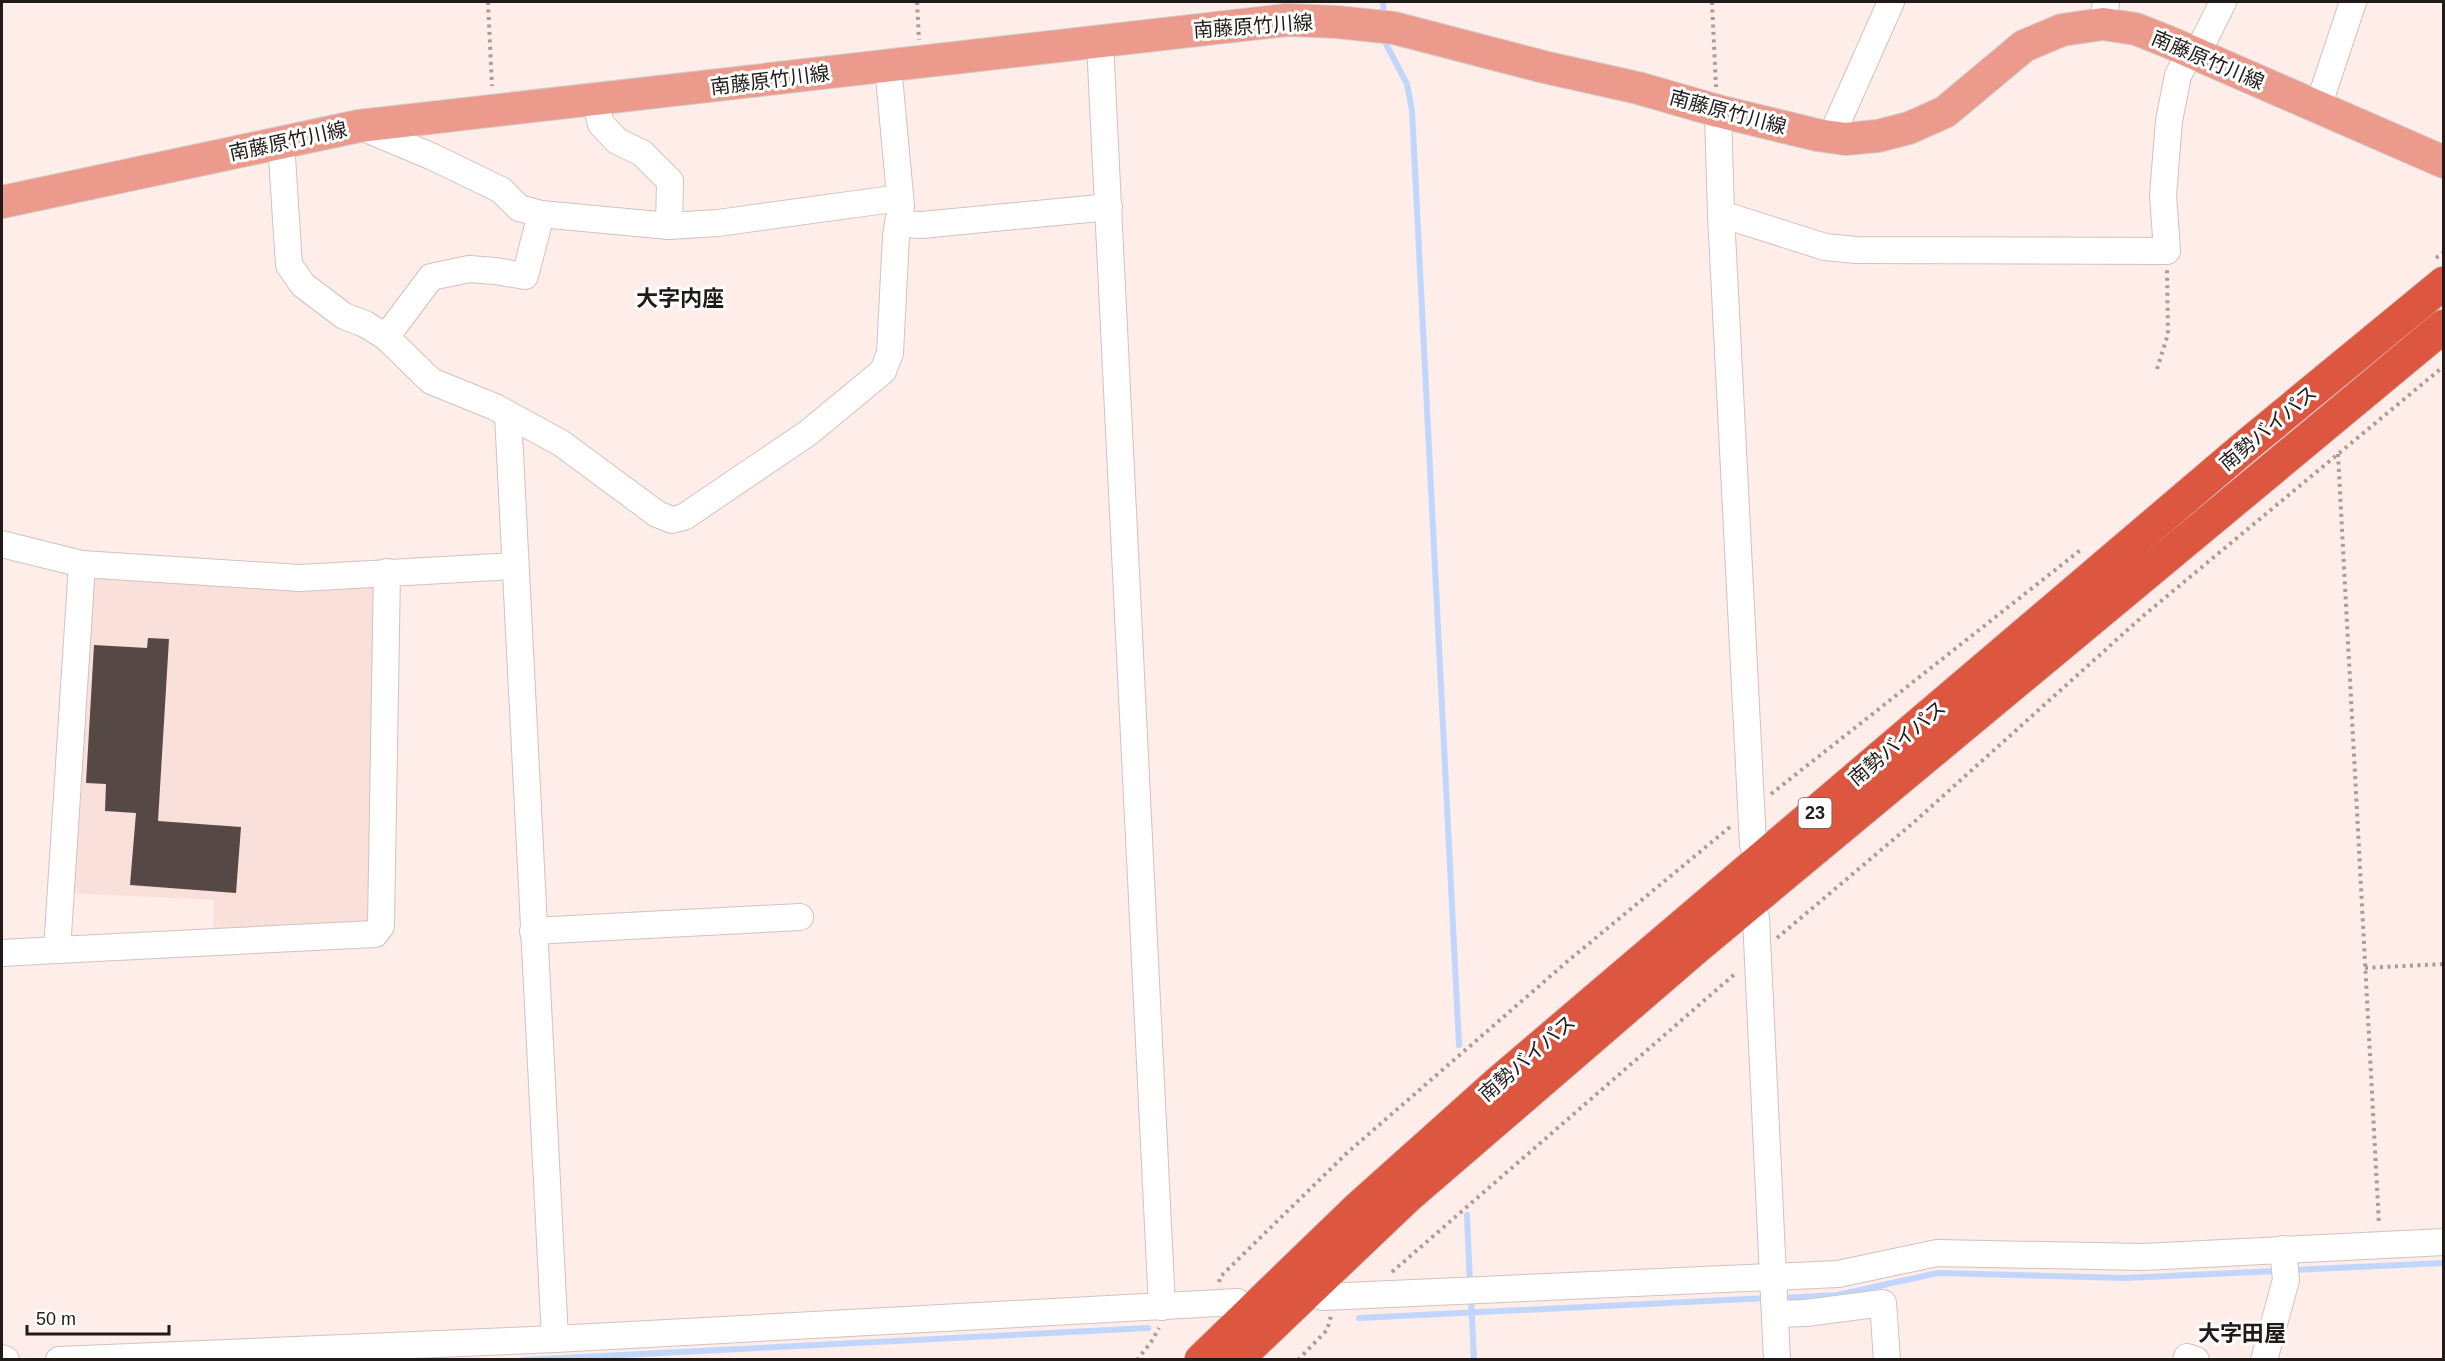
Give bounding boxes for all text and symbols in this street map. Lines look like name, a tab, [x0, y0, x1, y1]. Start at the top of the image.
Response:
street label: 南藤原竹川線	[1192, 11, 1314, 41]
street label: 南藤原竹川線	[2148, 26, 2268, 94]
street label: 南藤原竹川線	[709, 62, 831, 98]
street label: 南藤原竹川線	[1667, 86, 1789, 138]
street label: 南藤原竹川線	[227, 118, 349, 164]
district label: 大字内座	[636, 286, 724, 311]
street label: 南勢バイパス	[2215, 381, 2321, 475]
street label: 南勢バイパス	[1844, 696, 1950, 790]
road number: 23	[1798, 798, 1832, 828]
street label: 南勢バイパス	[1475, 1010, 1579, 1106]
scale bar	[27, 1298, 170, 1336]
text: 50 m	[36, 1309, 76, 1329]
district label: 大字田屋	[2198, 1321, 2286, 1346]

